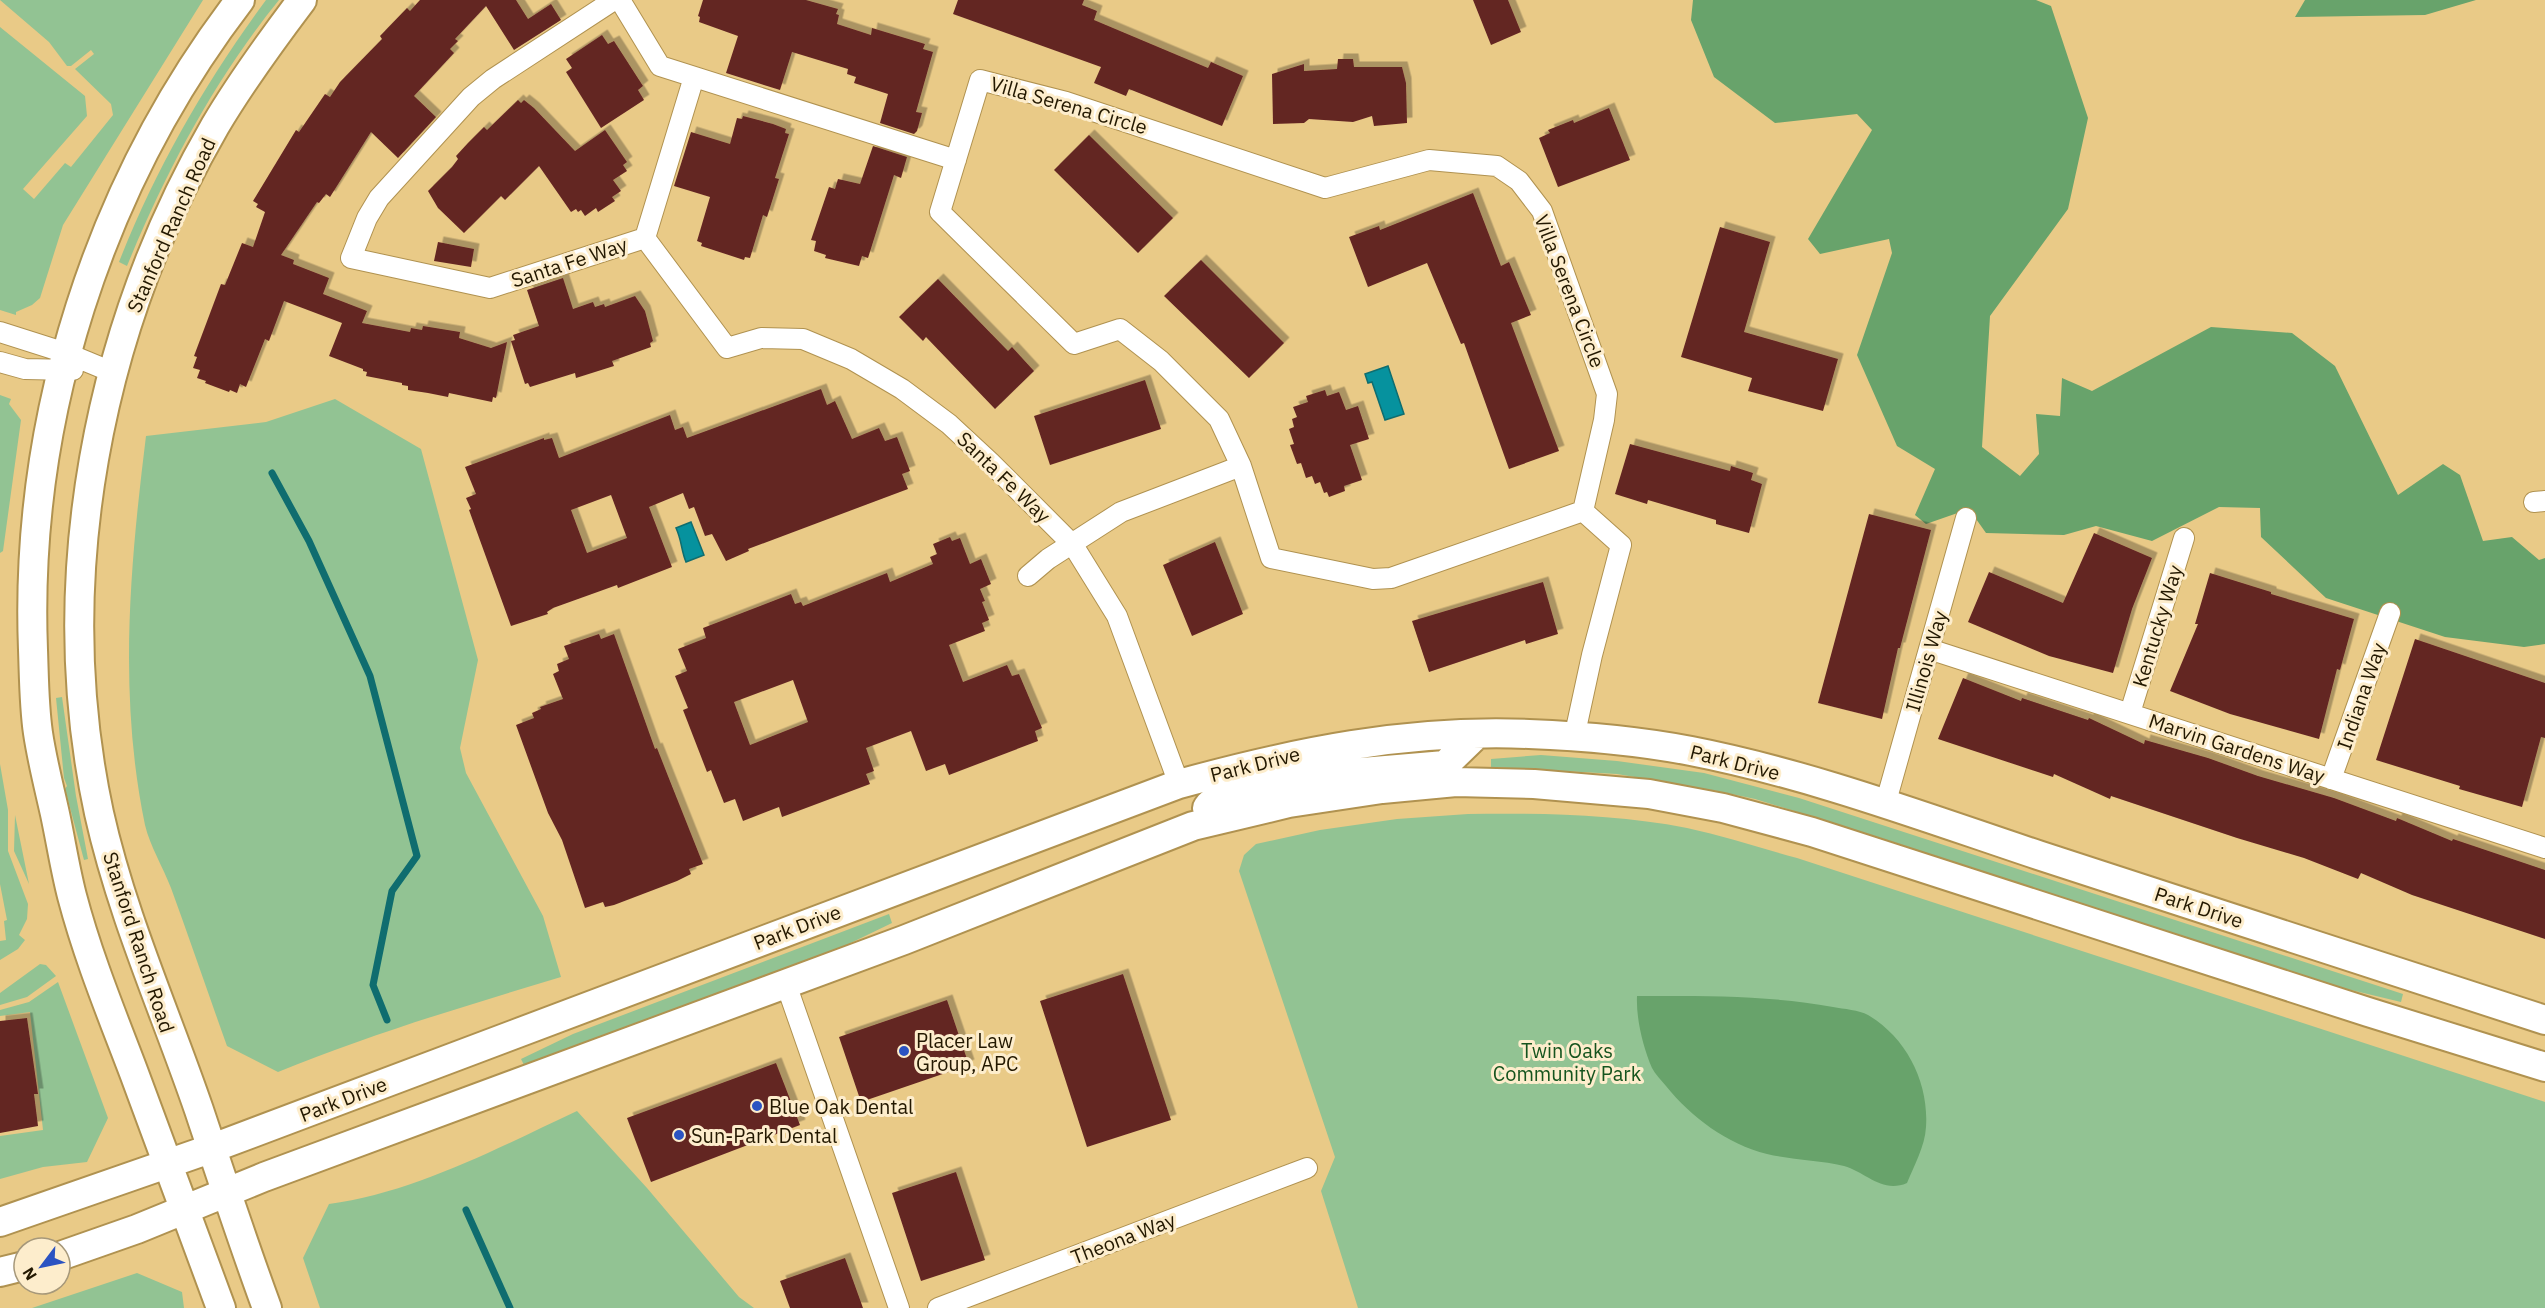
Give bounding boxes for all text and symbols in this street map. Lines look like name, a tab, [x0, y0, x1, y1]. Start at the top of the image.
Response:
street label: Villa Serena Circle	[987, 70, 1151, 140]
street label: Stanford Ranch Road	[120, 133, 222, 317]
street label: Villa Serena Circle	[1528, 210, 1612, 372]
street label: Santa Fe Way	[507, 231, 631, 293]
street label: Santa Fe Way	[951, 425, 1057, 529]
street label: Kentucky Way	[2126, 562, 2188, 690]
street label: Illinois Way	[1899, 607, 1953, 715]
street label: Indiana Way	[2330, 639, 2392, 753]
street label: Marvin Gardens Way	[2145, 707, 2329, 789]
street label: Park Drive	[1687, 738, 1783, 786]
street label: Park Drive	[1207, 740, 1303, 788]
street label: Stanford Ranch Road	[97, 848, 181, 1036]
street label: Park Drive	[2151, 880, 2247, 934]
street label: Park Drive	[749, 898, 845, 956]
place label: Placer Law Group, APC	[916, 1027, 1018, 1077]
park label: Twin Oaks Community Park	[1493, 1037, 1642, 1087]
marker: Placer Law Group, APC	[897, 1044, 911, 1058]
street label: Park Drive	[295, 1070, 391, 1128]
place label: Blue Oak Dental	[769, 1093, 914, 1120]
marker: Blue Oak Dental	[750, 1099, 764, 1113]
place label: Sun-Park Dental	[691, 1122, 837, 1149]
marker: Sun-Park Dental	[672, 1128, 686, 1142]
street label: Theona Way	[1067, 1206, 1179, 1270]
north arrow	[12, 1236, 72, 1296]
text: N	[18, 1264, 41, 1284]

